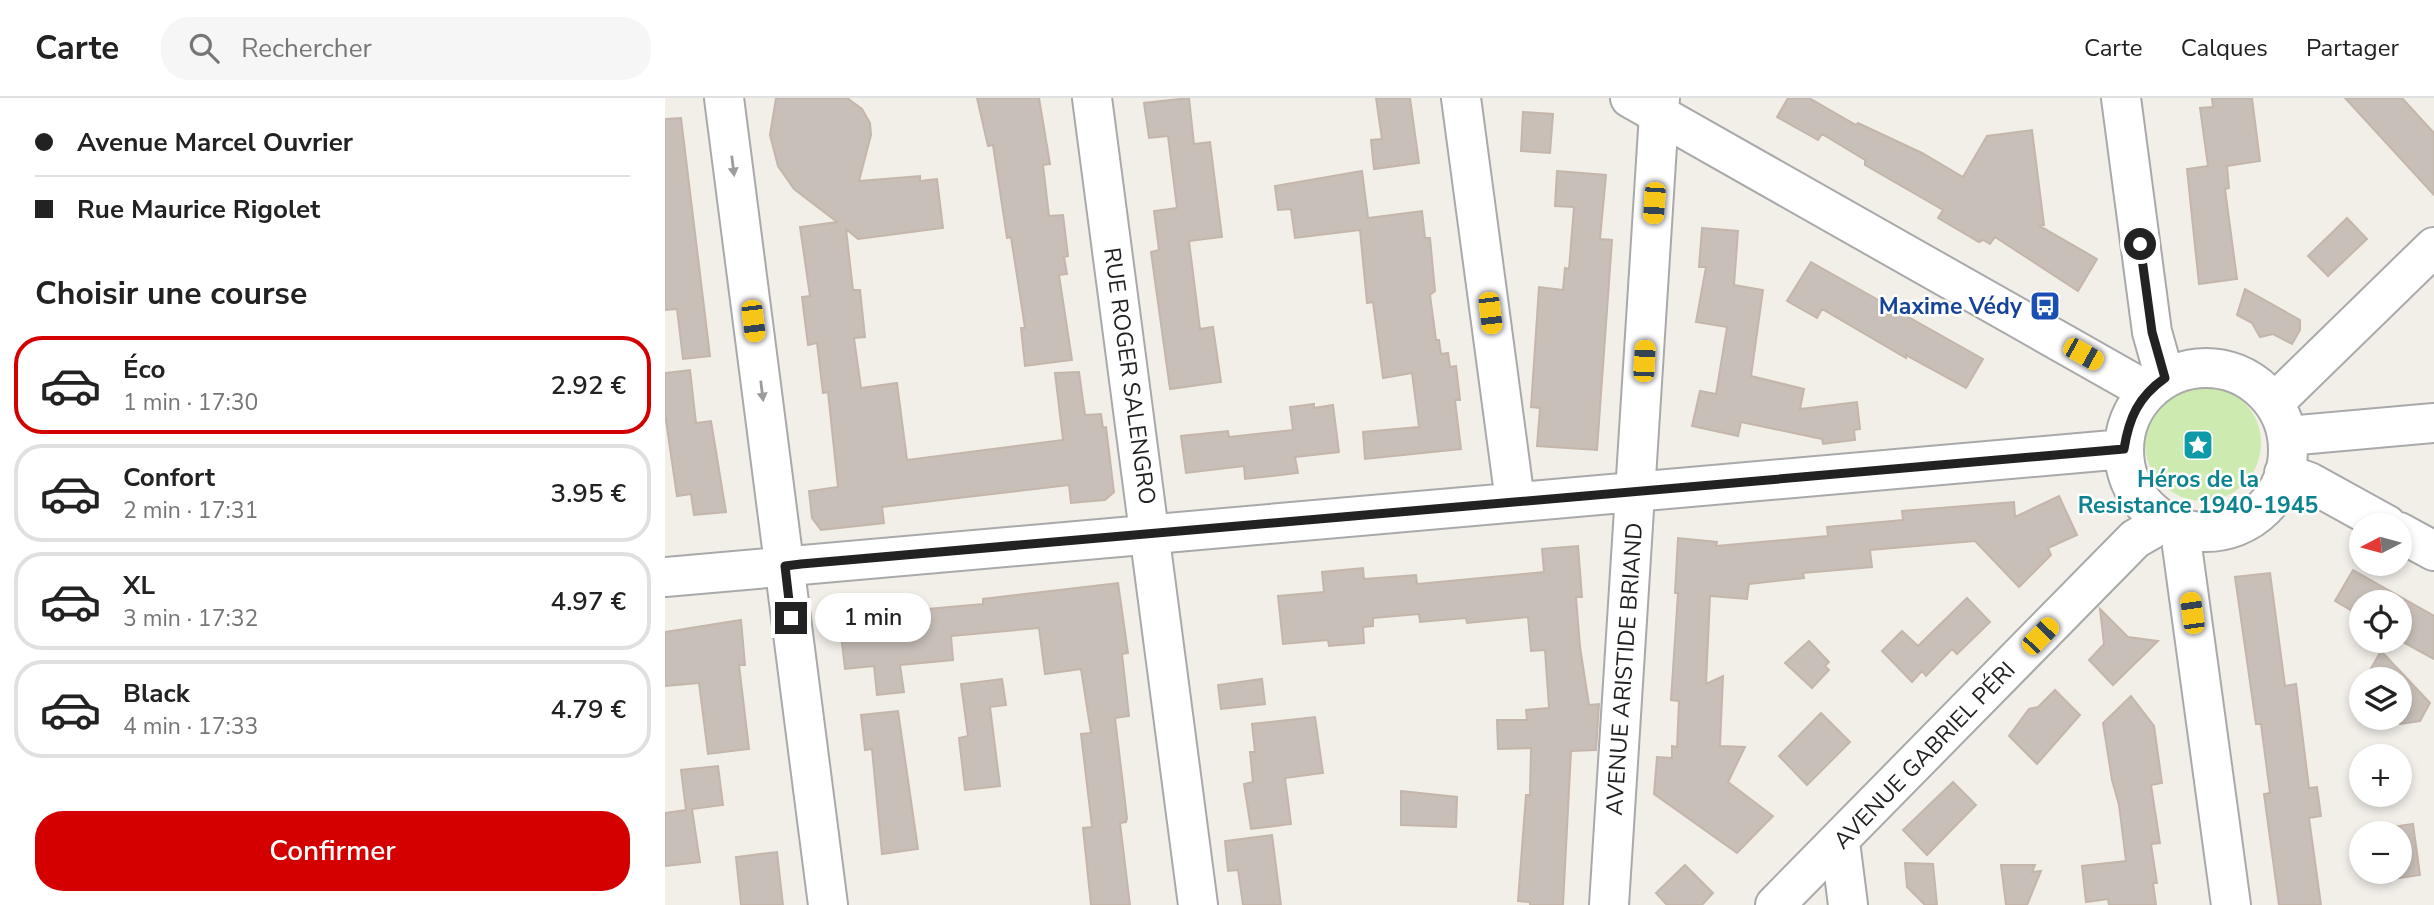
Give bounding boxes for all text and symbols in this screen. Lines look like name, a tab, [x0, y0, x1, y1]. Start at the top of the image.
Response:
search box	[161, 17, 651, 80]
text: Carte	[35, 26, 119, 71]
icon: search	[185, 29, 223, 67]
text: Rechercher	[241, 31, 372, 66]
text: Carte	[2084, 32, 2143, 64]
text: Calques	[2181, 32, 2268, 64]
text: Partager	[2306, 32, 2399, 64]
text: Avenue Marcel Ouvrier	[77, 125, 353, 160]
one-way arrow	[728, 155, 739, 177]
car	[1643, 181, 1666, 225]
text: Rue Maurice Rigolet	[77, 192, 320, 227]
route start	[2124, 228, 2156, 260]
street label: RUE ROGER SALENGRO	[1096, 246, 1163, 507]
text: Choisir une course	[35, 272, 307, 315]
bus stop icon: Maxime Védy	[2028, 289, 2062, 323]
car	[1478, 291, 1503, 335]
place label: Maxime Védy	[1879, 291, 2023, 322]
car	[741, 299, 766, 343]
car	[2060, 335, 2107, 373]
car	[1633, 339, 1656, 383]
text: Éco	[123, 352, 165, 387]
icon: car	[39, 354, 102, 417]
text: 2.92 €	[551, 368, 626, 403]
one-way arrow	[757, 380, 768, 402]
text: 1 min · 17:30	[123, 387, 258, 418]
place icon: Héros de la Resistance 1940-1945	[2181, 428, 2215, 462]
text: Confort	[123, 460, 215, 495]
icon: car	[39, 462, 102, 525]
place label: Héros de la Resistance 1940-1945	[2078, 464, 2318, 521]
text: 3.95 €	[551, 476, 626, 511]
text: 2 min · 17:31	[123, 495, 258, 526]
north arrow	[2349, 513, 2411, 576]
map controls	[2349, 513, 2412, 884]
street label: AVENUE ARISTIDE BRIAND	[1599, 522, 1650, 817]
text: XL	[123, 568, 155, 603]
icon: car	[39, 570, 102, 633]
text: 4.97 €	[551, 584, 626, 619]
button: locate	[2349, 590, 2412, 653]
car	[2179, 591, 2206, 635]
callout: 1 min	[815, 594, 931, 642]
route end	[775, 602, 807, 634]
text: 1 min	[844, 602, 902, 633]
text: 3 min · 17:32	[123, 603, 258, 634]
car	[2018, 614, 2063, 658]
street label: AVENUE GABRIEL PÉRI	[1827, 655, 2022, 856]
button: layers	[2349, 667, 2412, 730]
text: Black	[123, 676, 190, 711]
icon: car	[39, 678, 102, 741]
text: 4.79 €	[551, 692, 626, 727]
text: 4 min · 17:33	[123, 711, 258, 742]
button: +	[2349, 744, 2412, 807]
button: Confirmer	[35, 811, 630, 891]
button: −	[2349, 821, 2412, 884]

